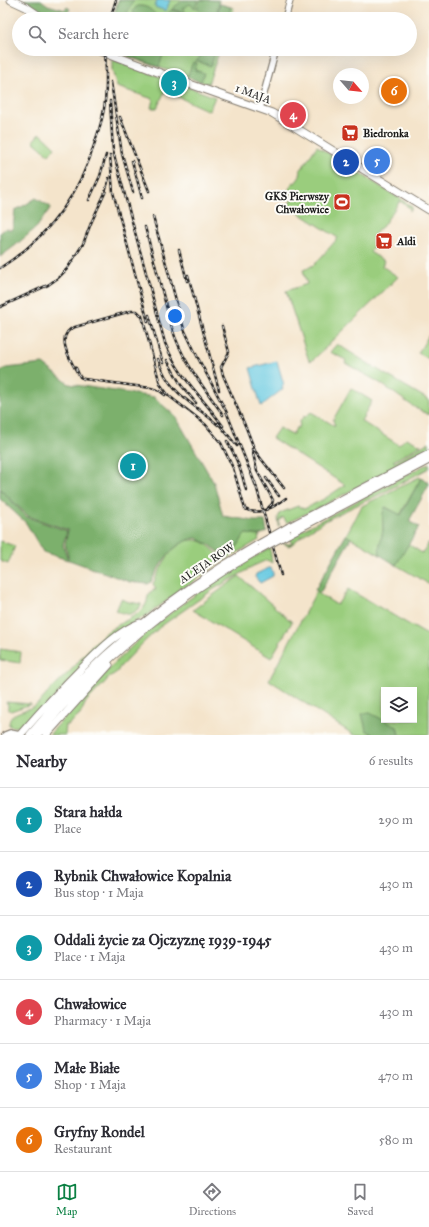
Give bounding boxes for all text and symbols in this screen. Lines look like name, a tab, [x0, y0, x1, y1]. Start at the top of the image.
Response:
search box	[12, 12, 417, 56]
icon: search	[26, 23, 48, 45]
text: Search here	[58, 25, 129, 43]
pin: 3	[161, 68, 187, 98]
north arrow	[333, 68, 369, 104]
pin: 6	[381, 76, 407, 106]
street label: 1 MAJA	[233, 82, 273, 108]
pin: 4	[280, 100, 306, 130]
supermarket icon: Biedronka	[340, 123, 360, 143]
place label: Biedronka	[363, 127, 409, 140]
pin: 5	[364, 146, 390, 176]
pin: 2	[333, 147, 359, 177]
place label: GKS Pierwszy Chwałowice	[265, 190, 330, 216]
sports icon: GKS Pierwszy Chwałowice	[332, 192, 352, 212]
supermarket icon: Aldi	[374, 231, 394, 251]
place label: Aldi	[396, 235, 417, 248]
your location	[165, 306, 185, 326]
pin: 1	[120, 451, 146, 481]
street label: ALEJA ROW	[176, 540, 238, 588]
map controls	[381, 687, 417, 723]
button: layers	[381, 687, 417, 723]
text: Nearby	[16, 751, 67, 772]
text: 6 results	[369, 753, 413, 769]
text: Stara hałda	[54, 803, 122, 821]
text: 1	[26, 812, 32, 828]
text: 290 m	[378, 812, 413, 828]
text: Place	[54, 821, 81, 837]
text: Rybnik Chwałowice Kopalnia	[54, 867, 231, 885]
text: 2	[26, 876, 32, 892]
text: 430 m	[379, 876, 413, 892]
text: Bus stop · 1 Maja	[54, 885, 143, 901]
text: Oddali życie za Ojczyznę 1939-1945	[54, 931, 272, 949]
text: 3	[26, 940, 32, 956]
text: 430 m	[379, 940, 413, 956]
text: Place · 1 Maja	[54, 949, 125, 965]
text: Chwałowice	[54, 995, 127, 1013]
text: 4	[25, 1004, 33, 1020]
text: 430 m	[379, 1004, 413, 1020]
text: Pharmacy · 1 Maja	[54, 1013, 151, 1029]
text: Małe Białe	[54, 1059, 120, 1077]
text: 5	[26, 1068, 32, 1084]
text: 470 m	[378, 1068, 413, 1084]
text: Shop · 1 Maja	[54, 1077, 126, 1093]
text: Gryfny Rondel	[54, 1123, 145, 1141]
text: 6	[26, 1132, 32, 1148]
text: 580 m	[379, 1132, 413, 1148]
text: Restaurant	[54, 1141, 112, 1157]
tab: Map	[56, 1181, 78, 1218]
tab: Directions	[189, 1181, 236, 1218]
tab: Saved	[347, 1181, 373, 1218]

